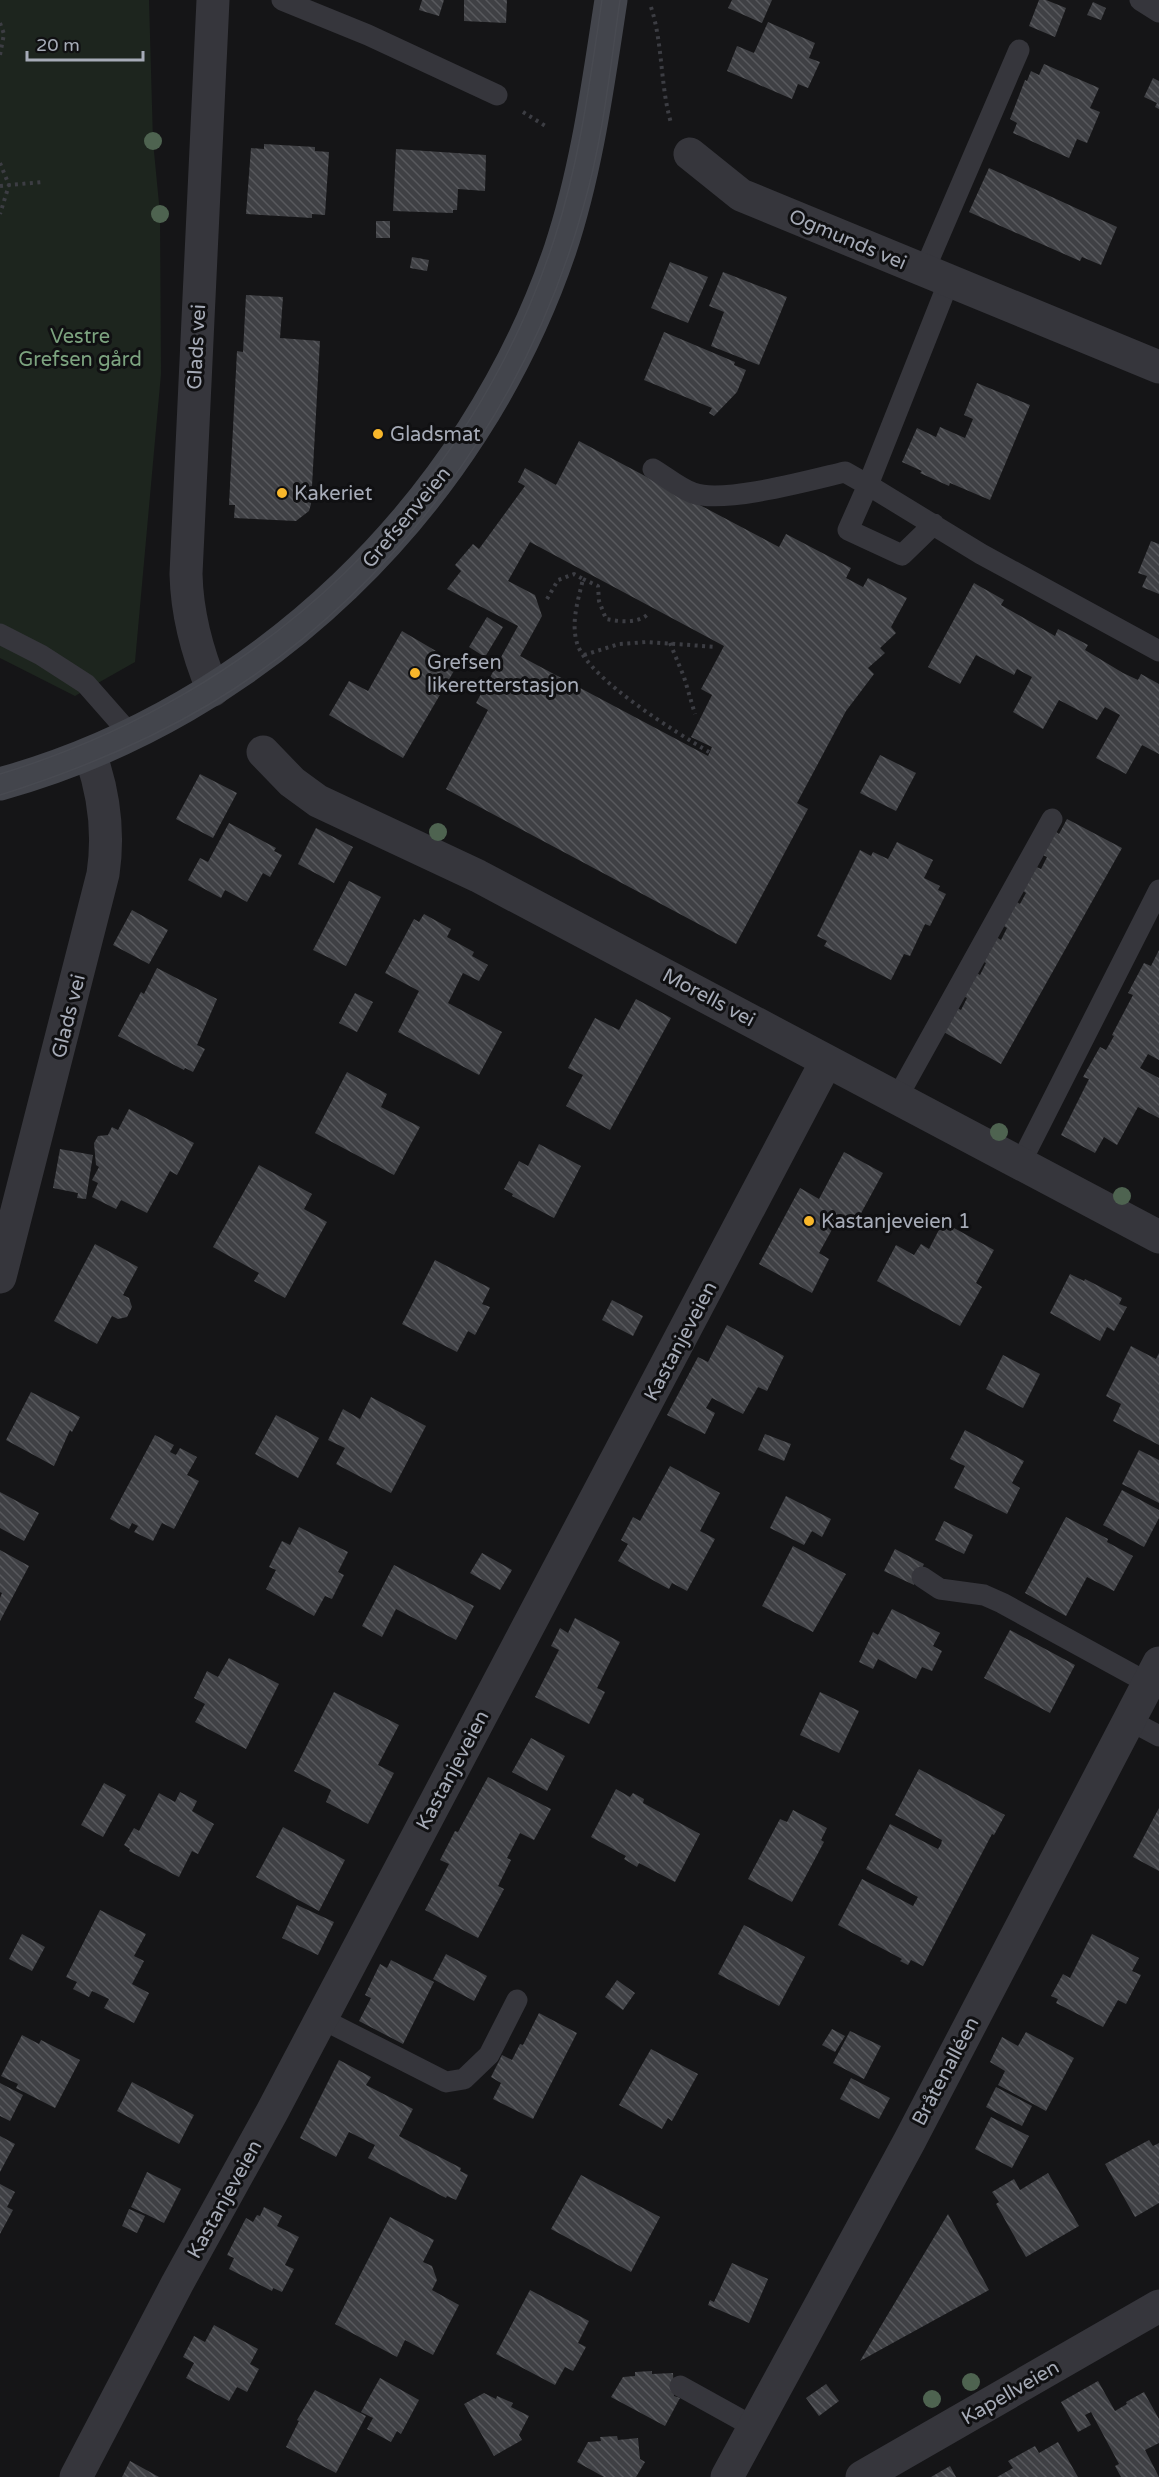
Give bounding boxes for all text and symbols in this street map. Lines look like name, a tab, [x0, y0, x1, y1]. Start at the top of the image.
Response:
scale bar	[27, 24, 142, 62]
text: 20 m	[36, 34, 80, 56]
street label: Ogmunds vei	[785, 204, 910, 275]
street label: Glads vei	[183, 304, 211, 390]
park label: Vestre Grefsen gård	[18, 325, 142, 372]
place label: Gladsmat	[390, 423, 481, 447]
marker: Gladsmat	[371, 427, 385, 441]
street label: Grefsenveien	[358, 462, 456, 573]
place label: Kakeriet	[294, 482, 373, 506]
marker: Kakeriet	[275, 486, 289, 500]
place label: Grefsen likeretterstasjon	[427, 651, 579, 698]
marker: Grefsen likeretterstasjon	[408, 666, 422, 680]
street label: Morells vei	[658, 963, 759, 1032]
street label: Glads vei	[47, 972, 91, 1061]
place label: Kastanjeveien 1	[821, 1210, 971, 1234]
marker: Kastanjeveien 1	[802, 1214, 816, 1228]
street label: Kastanjeveien	[639, 1278, 722, 1405]
street label: Kastanjeveien	[411, 1707, 494, 1834]
street label: Bråtenalléen	[907, 2013, 985, 2130]
street label: Kastanjeveien	[182, 2136, 267, 2263]
street label: Kapellveien	[957, 2355, 1064, 2430]

